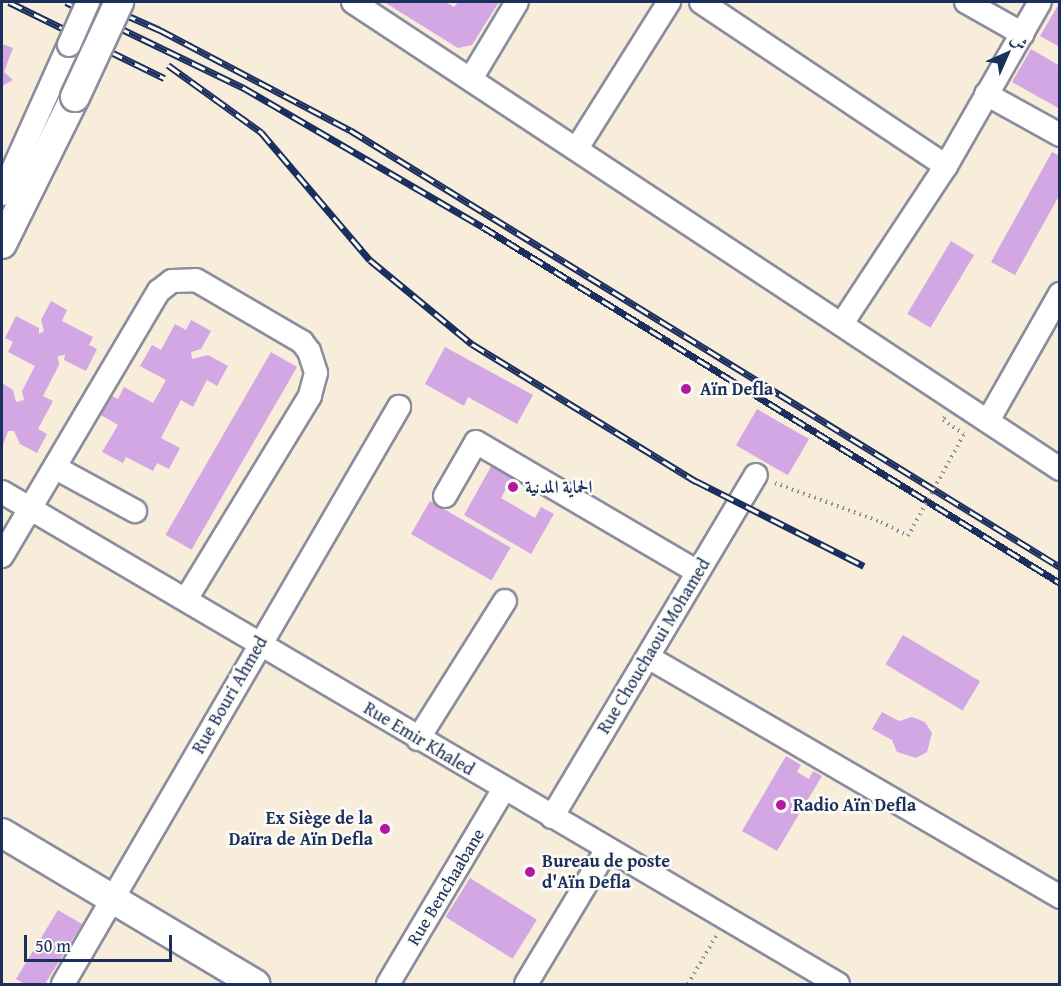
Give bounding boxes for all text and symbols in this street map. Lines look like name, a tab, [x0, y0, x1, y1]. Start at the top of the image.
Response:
north arrow	[977, 24, 1037, 84]
text: ش	[1006, 27, 1034, 55]
place label: Aïn Defla	[700, 378, 773, 400]
marker: Aïn Defla	[677, 380, 695, 398]
place label: الحماية المدنية	[525, 476, 592, 498]
marker: الحماية المدنية	[506, 480, 520, 494]
street label: Rue Chouchaoui Mohamed	[593, 554, 715, 738]
street label: Rue Bouri Ahmed	[188, 633, 272, 757]
street label: Rue Emir Khaled	[360, 698, 478, 780]
place label: Radio Aïn Defla	[793, 794, 916, 816]
marker: Radio Aïn Defla	[774, 798, 788, 812]
place label: Ex Siège de la Daïra de Aïn Defla	[229, 808, 373, 850]
marker: Ex Siège de la Daïra de Aïn Defla	[378, 822, 392, 836]
street label: Rue Benchaabane	[403, 825, 489, 949]
place label: Bureau de poste d'Aïn Defla	[542, 851, 670, 894]
marker: Bureau de poste d'Aïn Defla	[523, 865, 537, 879]
scale bar	[27, 923, 176, 961]
text: 50 m	[35, 932, 71, 959]

